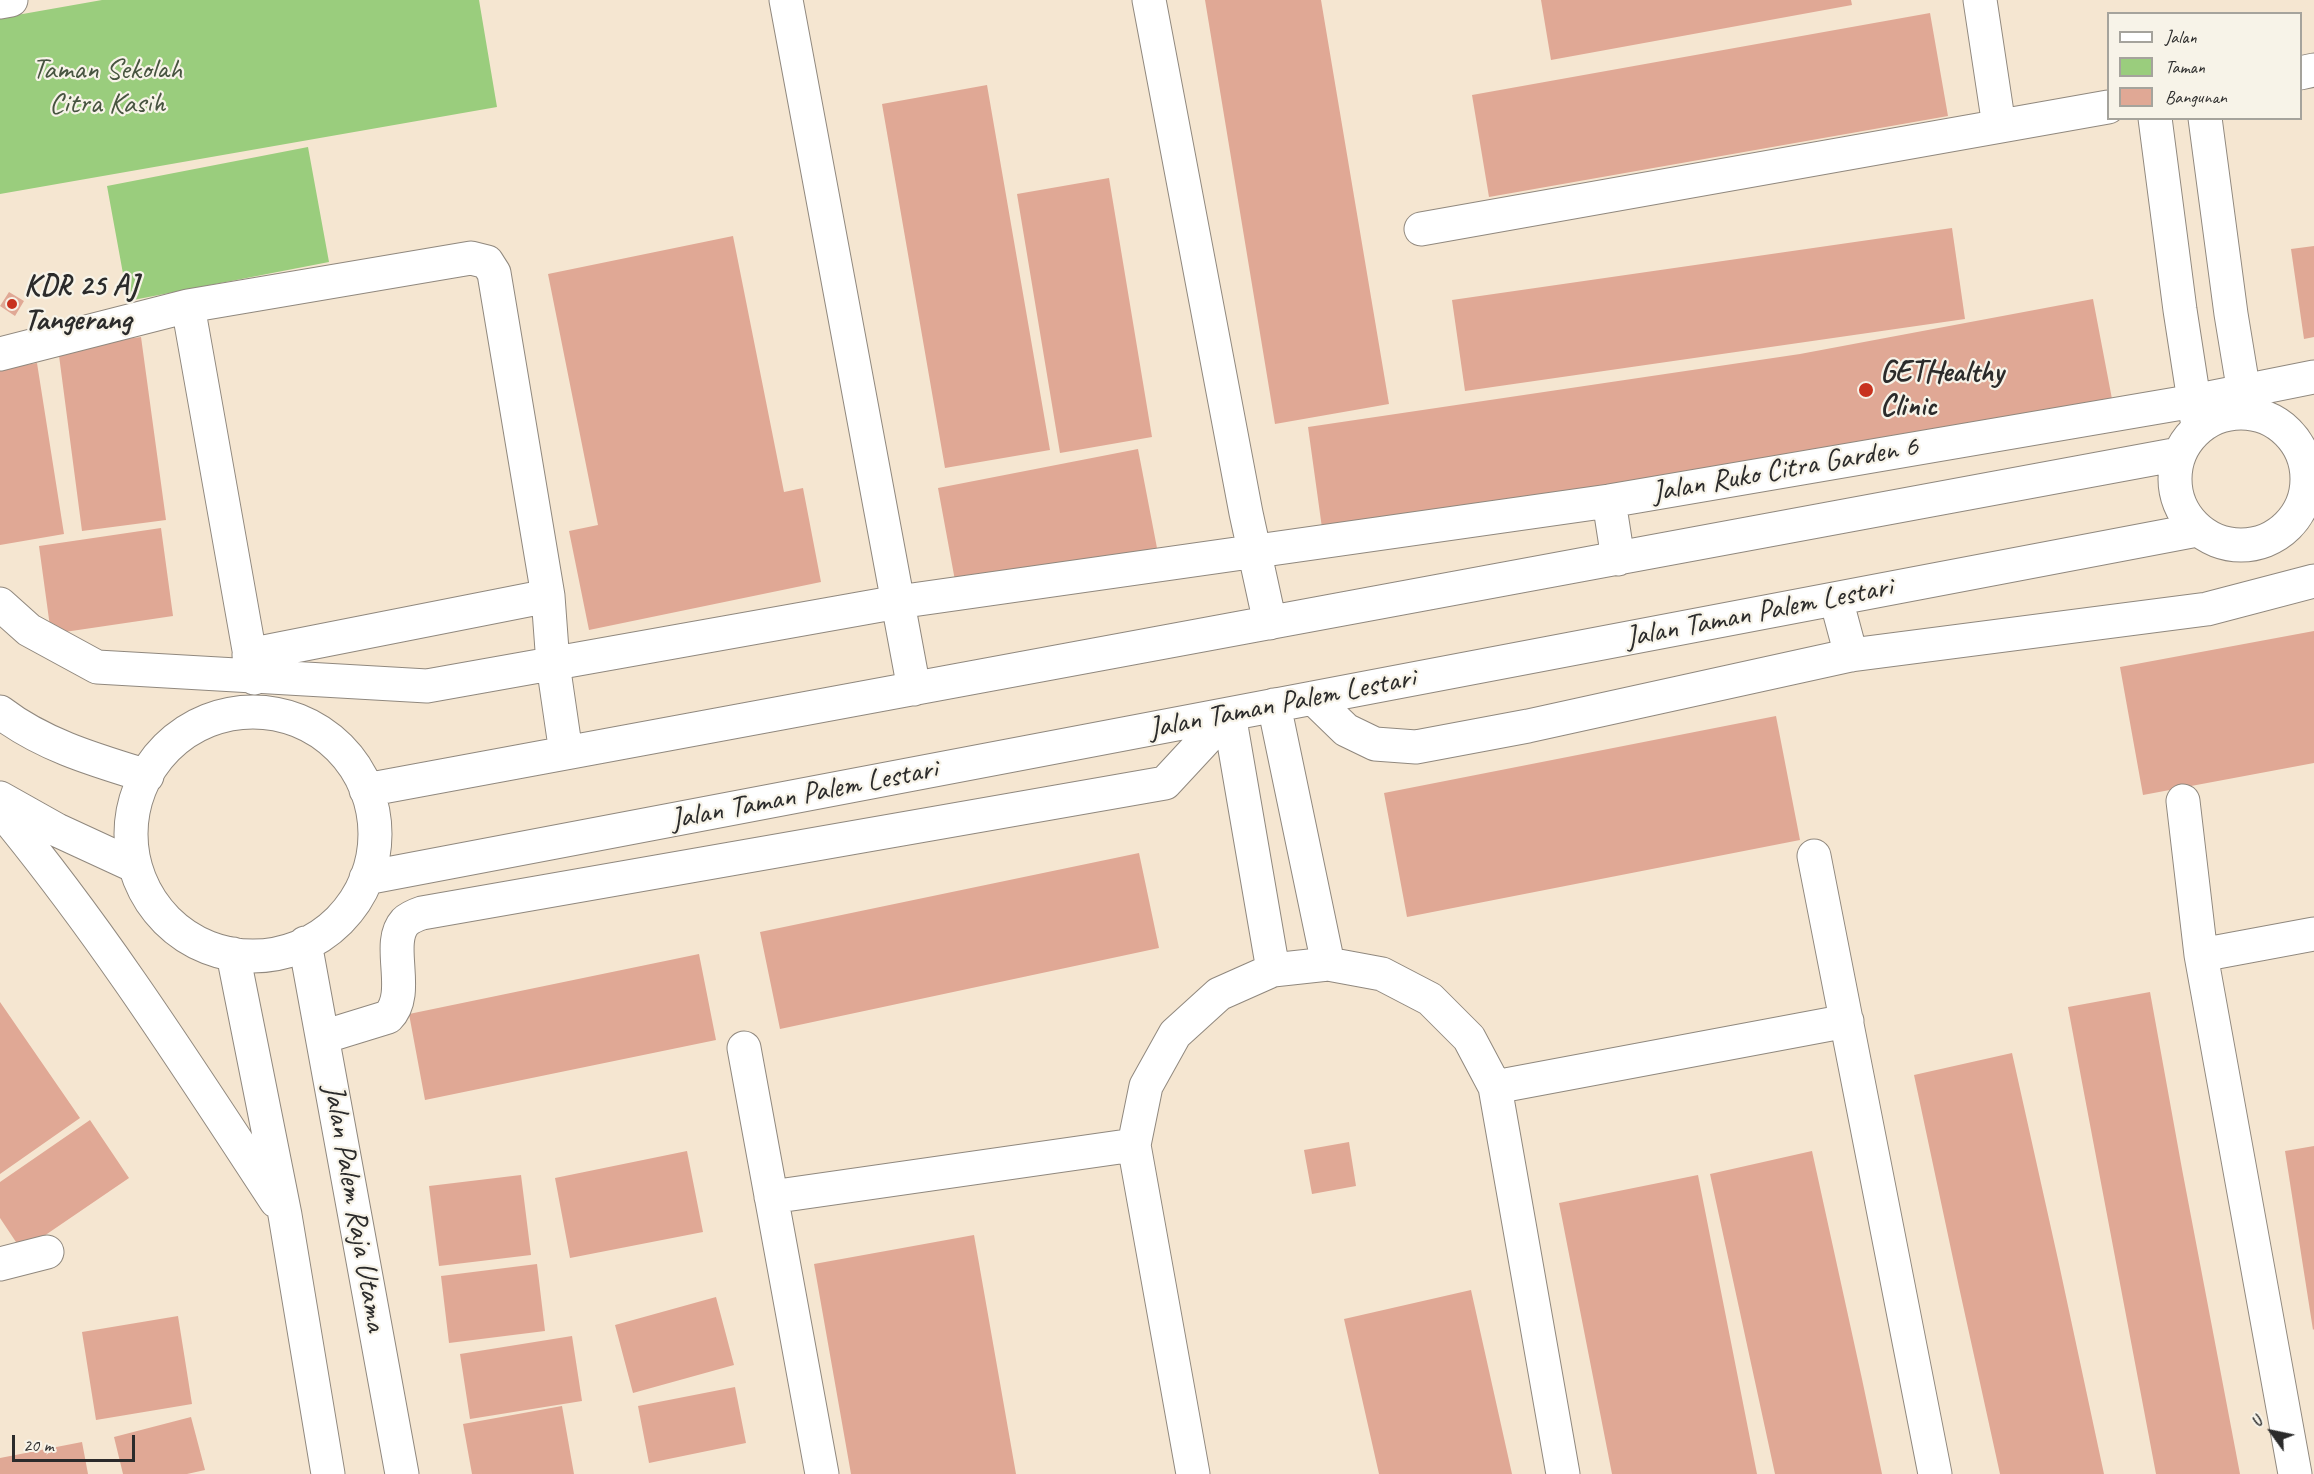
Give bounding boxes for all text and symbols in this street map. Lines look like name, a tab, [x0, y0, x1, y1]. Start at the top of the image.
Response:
legend	[2107, 12, 2302, 120]
text: Jalan	[2165, 26, 2197, 48]
park label: Taman Sekolah Citra Kasih	[32, 52, 182, 122]
text: Taman	[2165, 56, 2205, 78]
text: Bangunan	[2165, 86, 2227, 108]
place label: KDR 25 AJ Tangerang	[24, 269, 138, 340]
marker: KDR 25 AJ Tangerang	[5, 297, 19, 311]
place label: GETHealthy Clinic	[1880, 355, 2003, 425]
marker: GETHealthy Clinic	[1857, 381, 1875, 399]
street label: Jalan Ruko Citra Garden 6	[1649, 429, 1921, 511]
street label: Jalan Taman Palem Lestari	[1623, 569, 1895, 657]
street label: Jalan Taman Palem Lestari	[1146, 660, 1418, 748]
street label: Jalan Taman Palem Lestari	[668, 751, 940, 839]
street label: Jalan Palem Raja Utama	[315, 1082, 393, 1334]
north arrow	[2242, 1402, 2302, 1462]
text: U	[2246, 1414, 2267, 1431]
scale bar	[15, 1423, 138, 1461]
text: 20 m	[23, 1434, 54, 1456]

